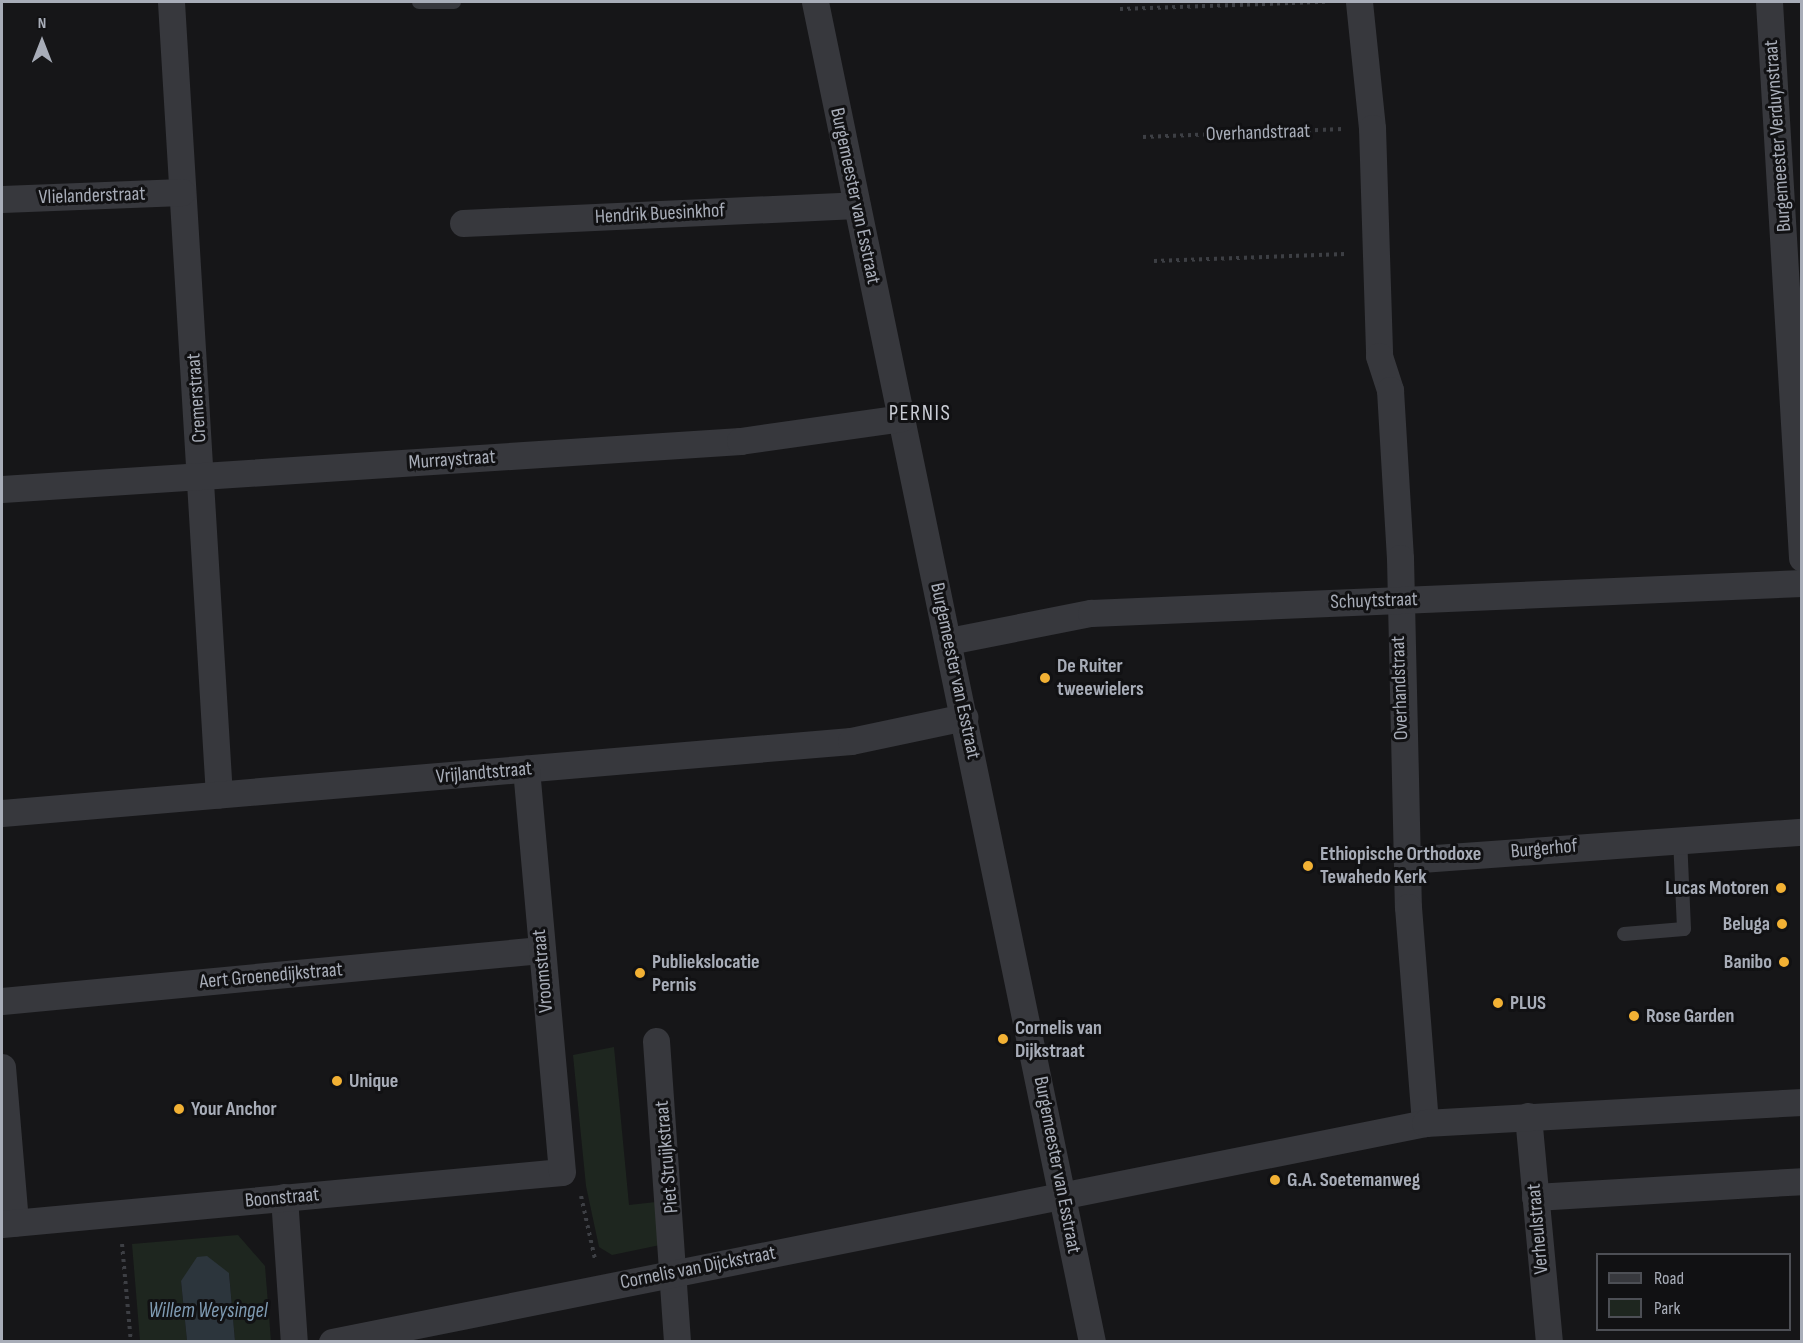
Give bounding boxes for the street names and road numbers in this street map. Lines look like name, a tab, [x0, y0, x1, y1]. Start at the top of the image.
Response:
street label: Burgemeester Verduynstraat	[1759, 39, 1797, 233]
street label: Burgemeester van Esstraat	[825, 106, 885, 286]
street label: Overhandstraat	[1205, 119, 1311, 147]
street label: Vlielanderstraat	[38, 182, 146, 210]
street label: Hendrik Buesinkhof	[594, 199, 726, 229]
street label: Cremerstraat	[182, 352, 212, 444]
street label: Murraystraat	[408, 445, 496, 475]
street label: Burgemeester van Esstraat	[925, 581, 985, 761]
street label: Schuytstraat	[1330, 587, 1418, 615]
street label: Overhandstraat	[1386, 635, 1414, 741]
street label: Vrijlandtstraat	[435, 757, 533, 789]
street label: Burgerhof	[1510, 834, 1578, 864]
street label: Vroomstraat	[527, 928, 559, 1014]
street label: Aert Groenedijkstraat	[198, 958, 344, 994]
street label: Burgemeester van Esstraat	[1028, 1075, 1086, 1255]
street label: Piet Struijkstraat	[650, 1100, 684, 1214]
street label: Boonstraat	[244, 1183, 320, 1213]
street label: Verheulstraat	[1522, 1183, 1554, 1275]
street label: Cornelis van Dijckstraat	[618, 1241, 778, 1295]

